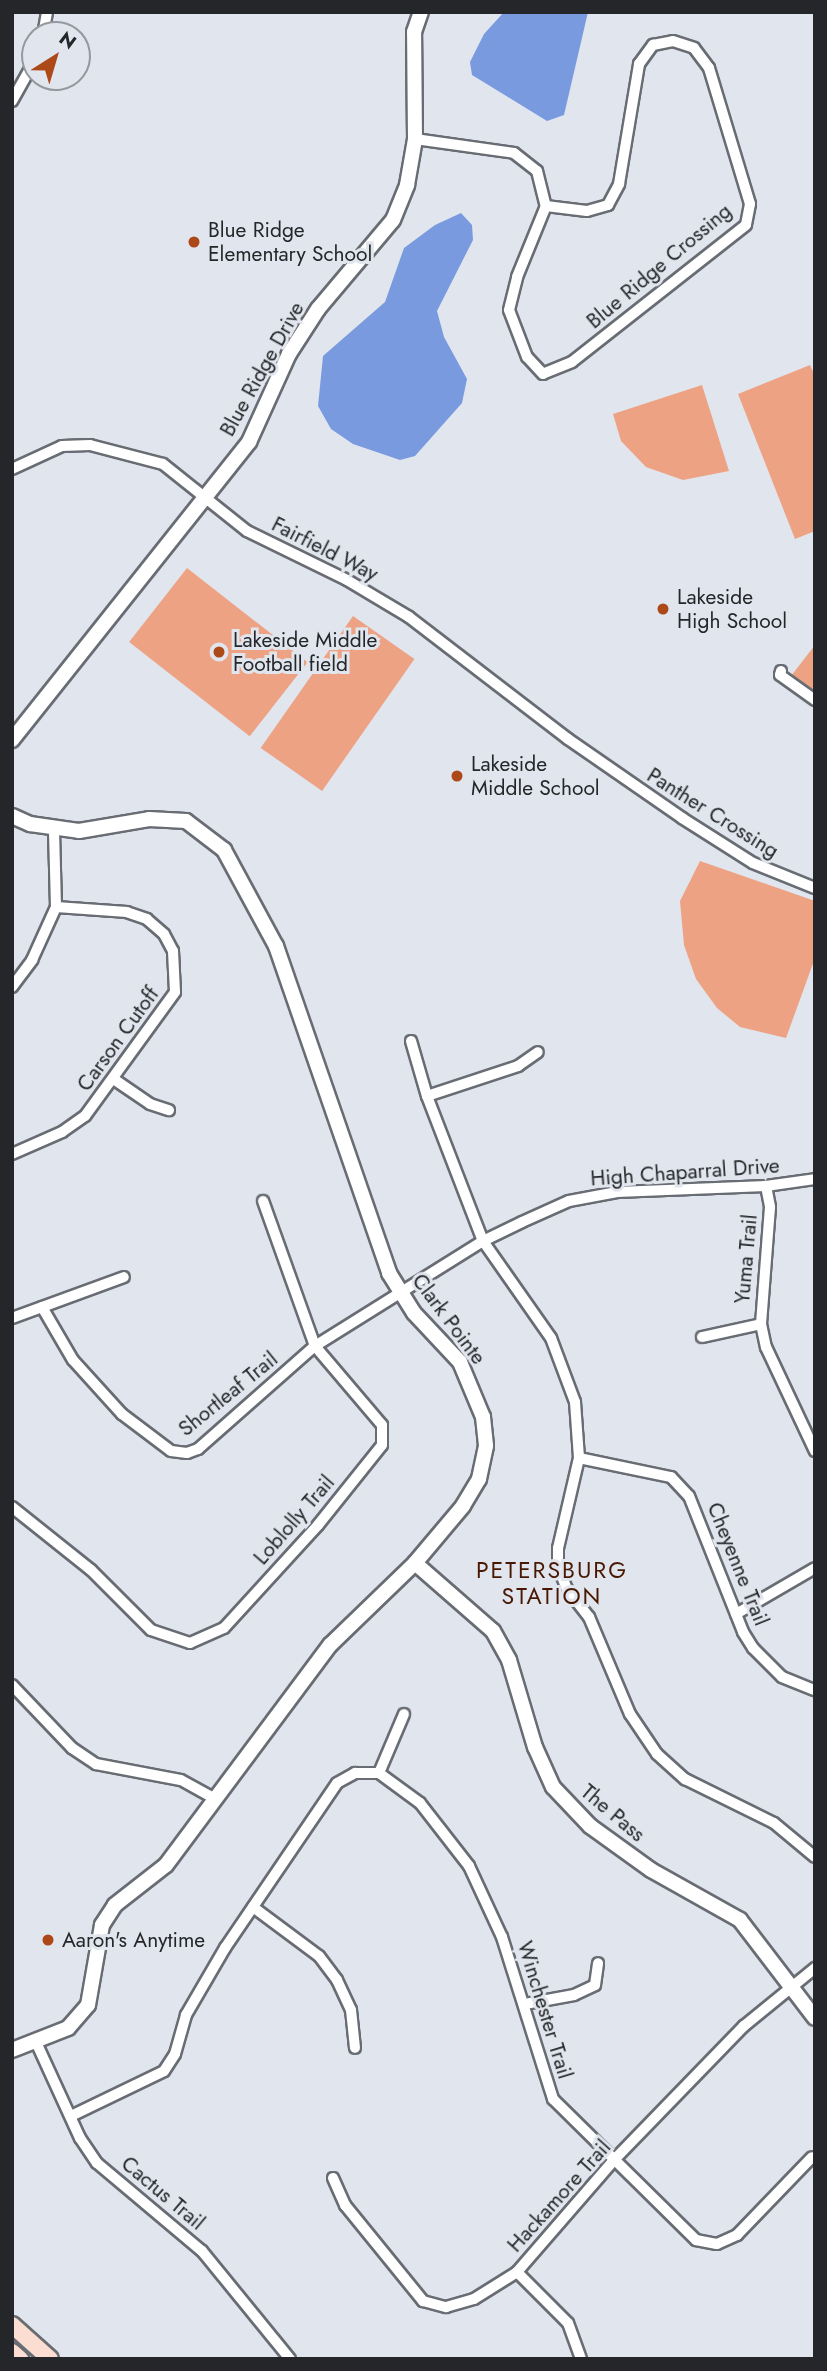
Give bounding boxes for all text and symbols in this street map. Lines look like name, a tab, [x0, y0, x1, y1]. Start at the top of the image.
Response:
north arrow	[21, 21, 91, 91]
text: N	[54, 25, 82, 56]
street label: Blue Ridge Crossing	[582, 198, 736, 334]
place label: Blue Ridge Elementary School	[208, 217, 372, 267]
marker: Blue Ridge Elementary School	[186, 234, 202, 250]
street label: Blue Ridge Drive	[215, 297, 309, 441]
street label: Fairfield Way	[268, 511, 382, 587]
place label: Lakeside High School	[677, 584, 787, 634]
marker: Lakeside High School	[655, 601, 671, 617]
place label: Lakeside Middle Football field	[233, 627, 377, 677]
marker: Lakeside Middle Football field	[211, 644, 227, 660]
place label: Lakeside Middle School	[471, 751, 600, 801]
street label: Panther Crossing	[643, 762, 783, 864]
marker: Lakeside Middle School	[449, 768, 465, 784]
street label: Carson Cutoff	[72, 982, 164, 1096]
street label: High Chaparral Drive	[590, 1153, 780, 1191]
street label: Yuma Trail	[730, 1213, 762, 1305]
street label: Clark Pointe	[407, 1269, 491, 1369]
street label: Shortleaf Trail	[173, 1346, 283, 1442]
street label: Loblolly Trail	[248, 1470, 340, 1570]
street label: Cheyenne Trail	[702, 1499, 774, 1629]
district label: PETERSBURG STATION	[477, 1556, 627, 1610]
street label: The Pass	[576, 1779, 650, 1847]
place label: Aaron's Anytime	[62, 1927, 205, 1953]
marker: Aaron's Anytime	[40, 1932, 56, 1948]
street label: Winchester Trail	[512, 1938, 578, 2082]
street label: Hackamore Trail	[502, 2135, 616, 2257]
street label: Cactus Trail	[116, 2151, 210, 2235]

